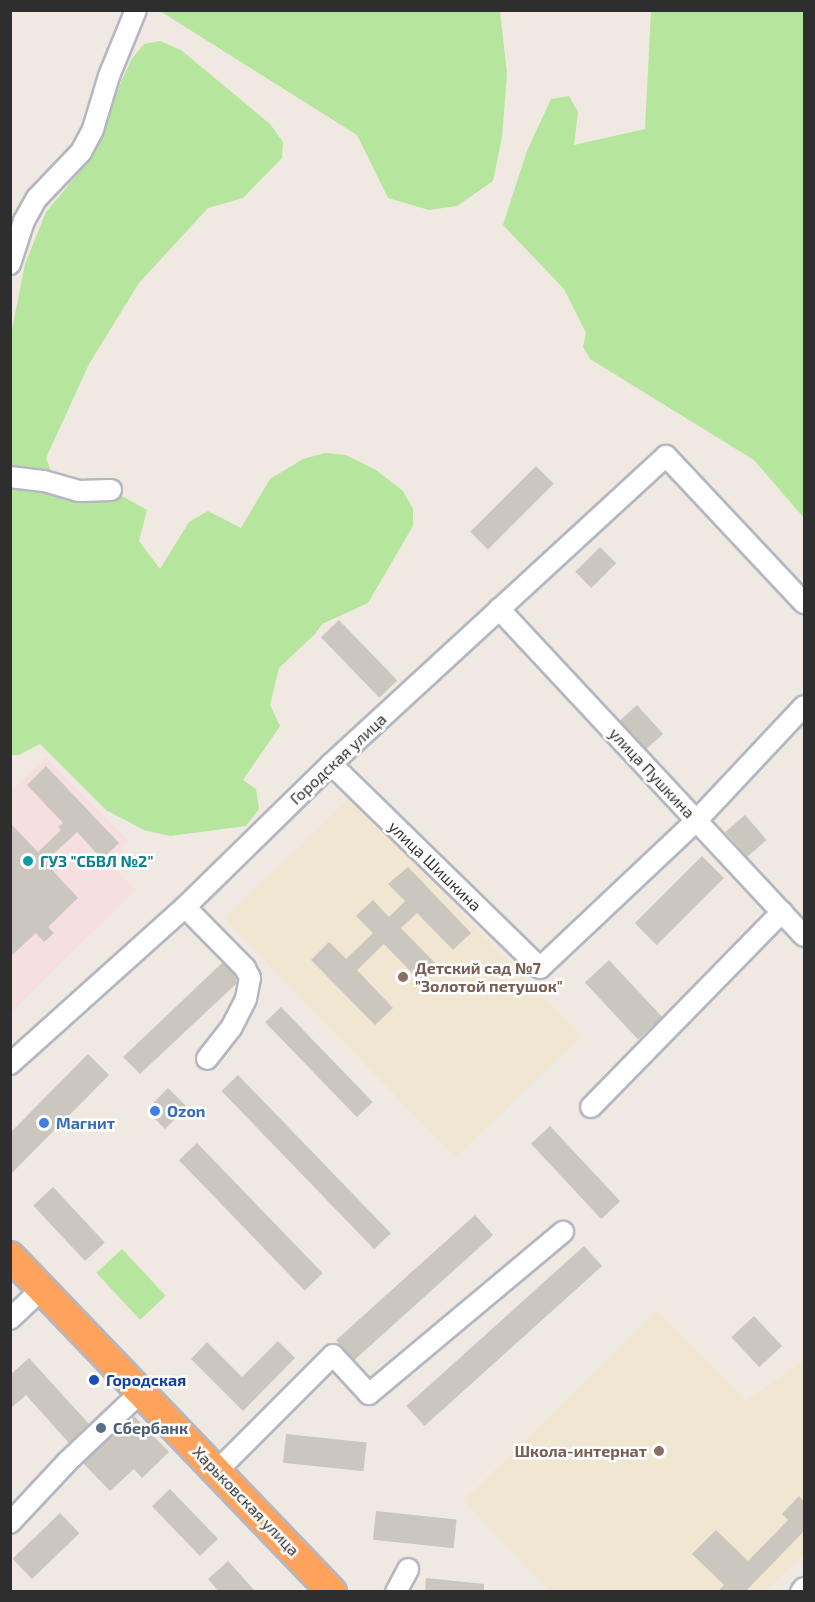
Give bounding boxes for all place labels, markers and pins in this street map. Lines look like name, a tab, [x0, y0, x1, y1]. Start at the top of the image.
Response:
place label: ГУЗ "СБВЛ №2"	[40, 851, 154, 871]
marker: ГУЗ "СБВЛ №2"	[21, 854, 35, 868]
place label: Детский сад №7 "Золотой петушок"	[415, 958, 563, 996]
marker: Детский сад №7 "Золотой петушок"	[396, 970, 410, 984]
place label: Ozon	[167, 1101, 205, 1121]
marker: Ozon	[148, 1104, 162, 1118]
place label: Магнит	[56, 1113, 115, 1133]
marker: Магнит	[37, 1116, 51, 1130]
place label: Городская	[106, 1370, 186, 1390]
marker: Городская	[87, 1373, 101, 1387]
place label: Сбербанк	[113, 1418, 188, 1438]
marker: Сбербанк	[94, 1421, 108, 1435]
place label: Школа-интернат	[514, 1441, 647, 1461]
marker: Школа-интернат	[652, 1444, 666, 1458]

